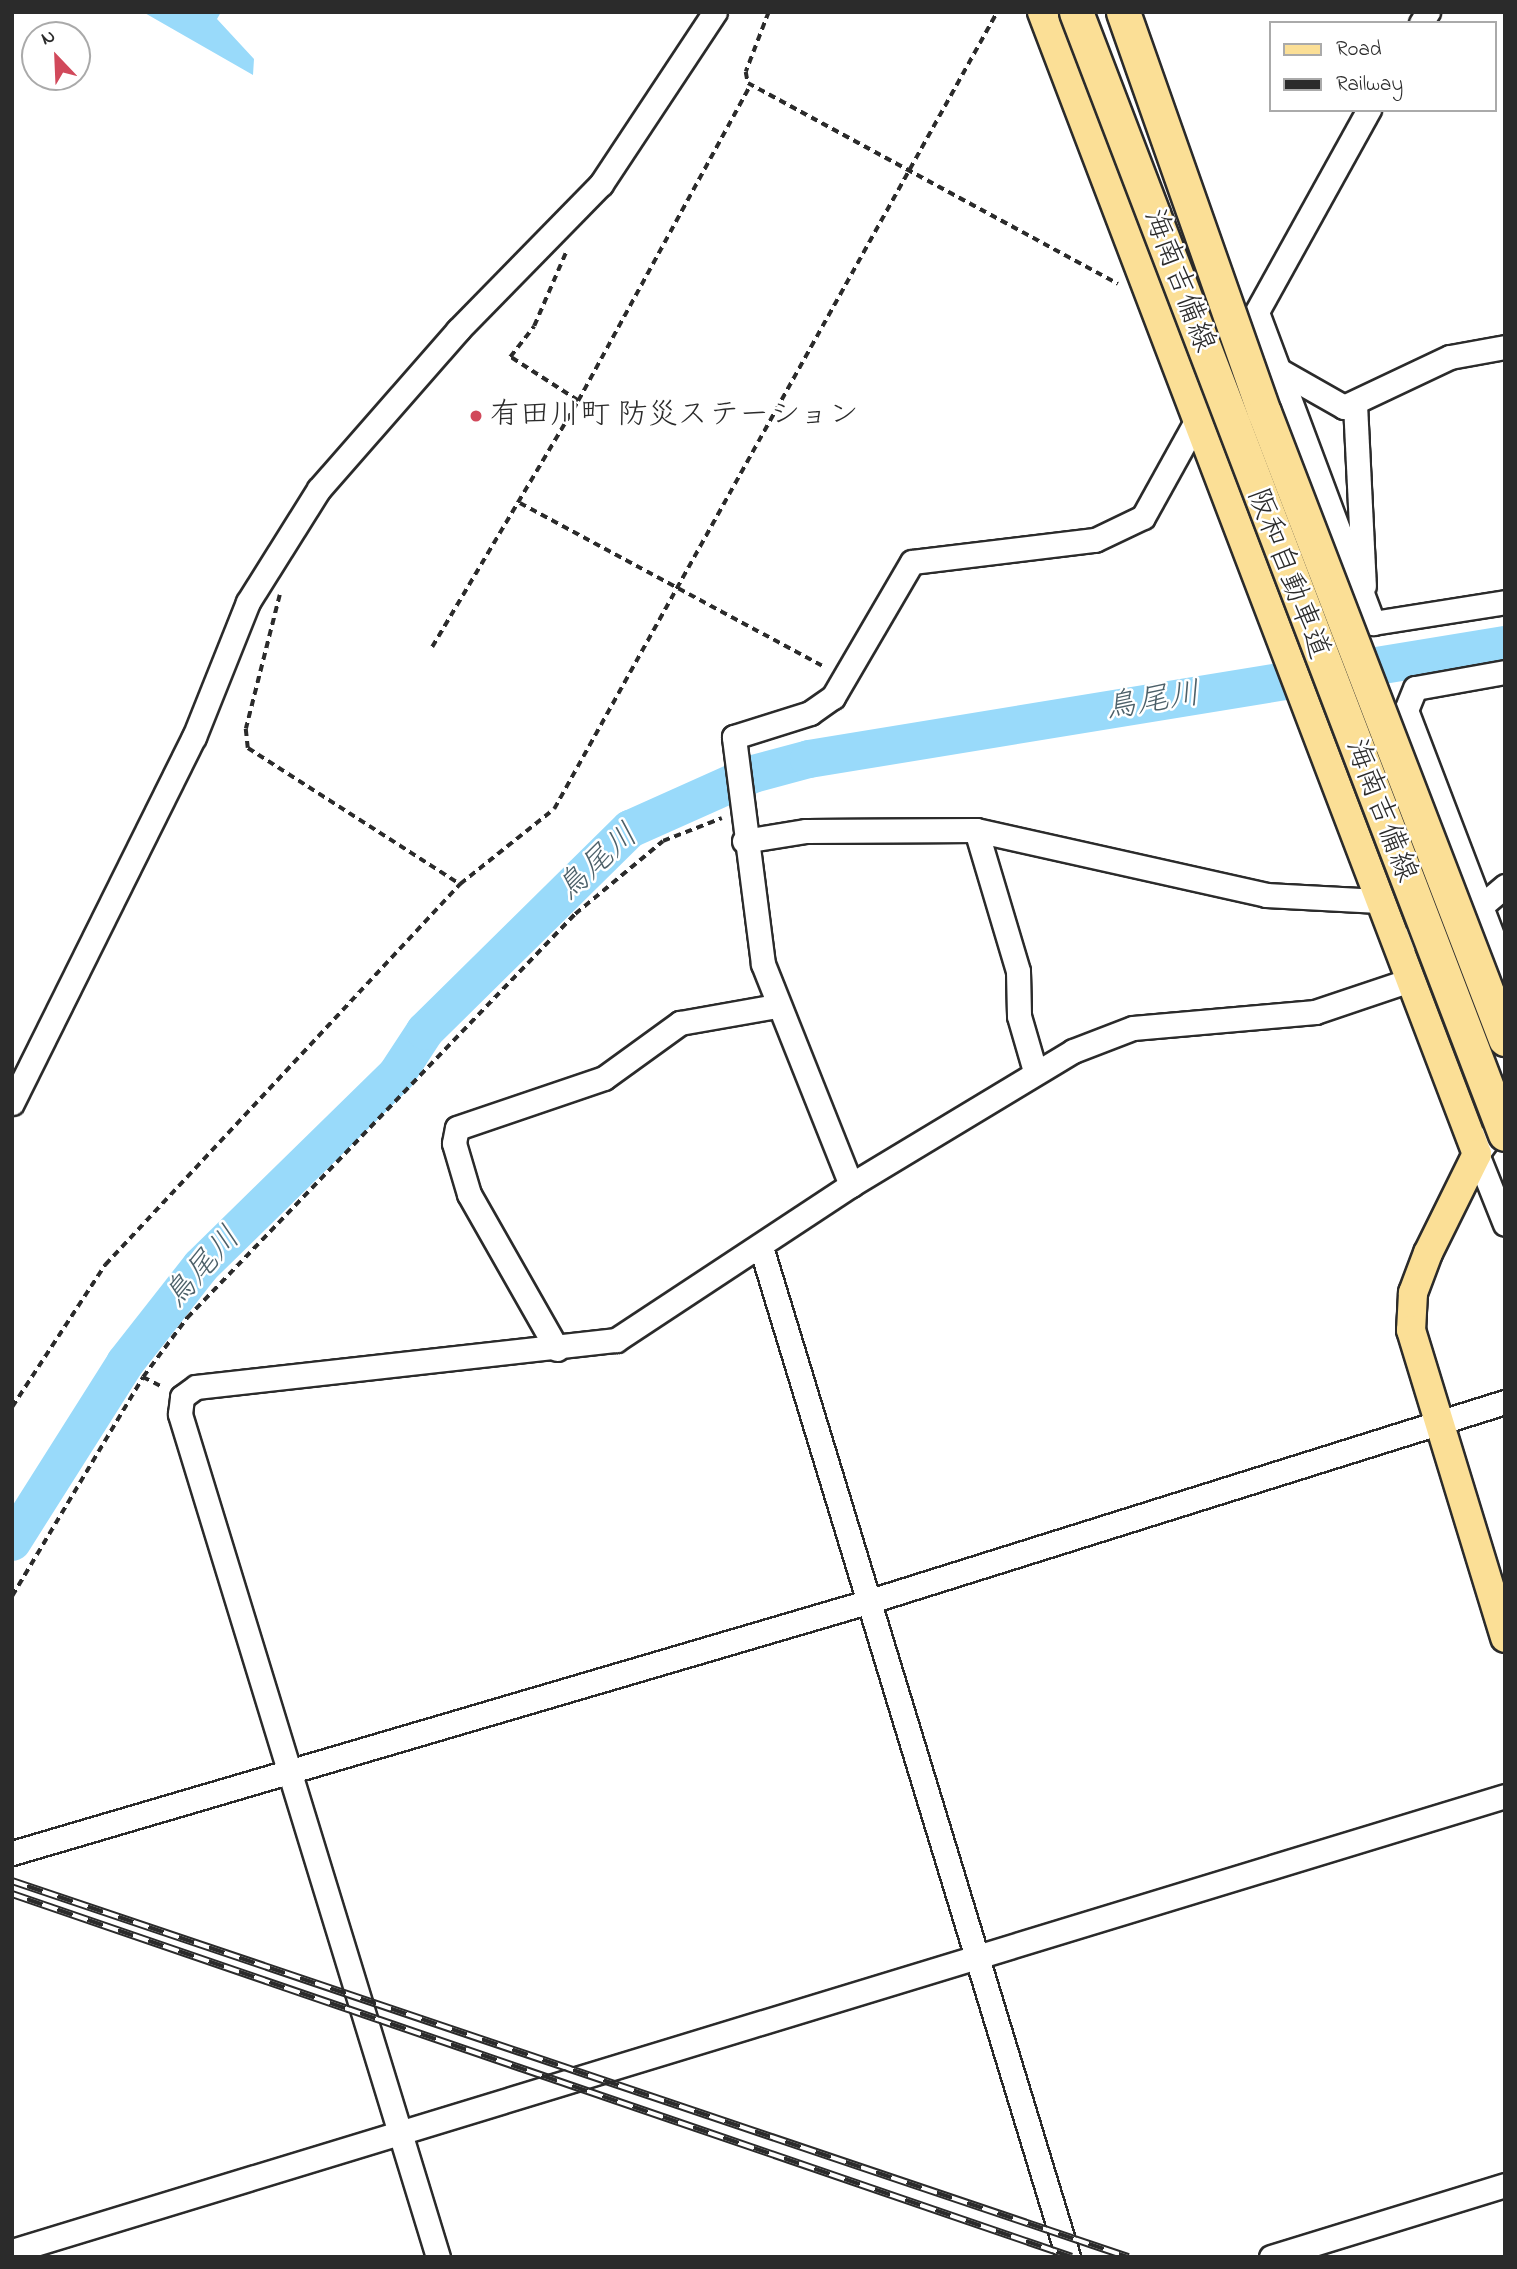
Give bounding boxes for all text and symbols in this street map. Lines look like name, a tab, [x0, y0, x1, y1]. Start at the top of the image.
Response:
north arrow	[21, 21, 91, 91]
legend	[1268, 21, 1496, 112]
text: N	[37, 23, 60, 53]
text: Road	[1336, 35, 1382, 65]
text: Railway	[1336, 70, 1403, 100]
street label: 海南吉備線	[1134, 205, 1222, 357]
place label: 有田川町 防災ステーション	[490, 398, 857, 434]
marker: 有田川町 防災ステーション	[468, 408, 484, 424]
street label: 阪和自動車道	[1238, 484, 1336, 664]
water label: 鳥尾川	[1103, 677, 1203, 729]
street label: 海南吉備線	[1336, 735, 1424, 887]
water label: 鳥尾川	[550, 818, 648, 910]
water label: 鳥尾川	[158, 1220, 250, 1318]

